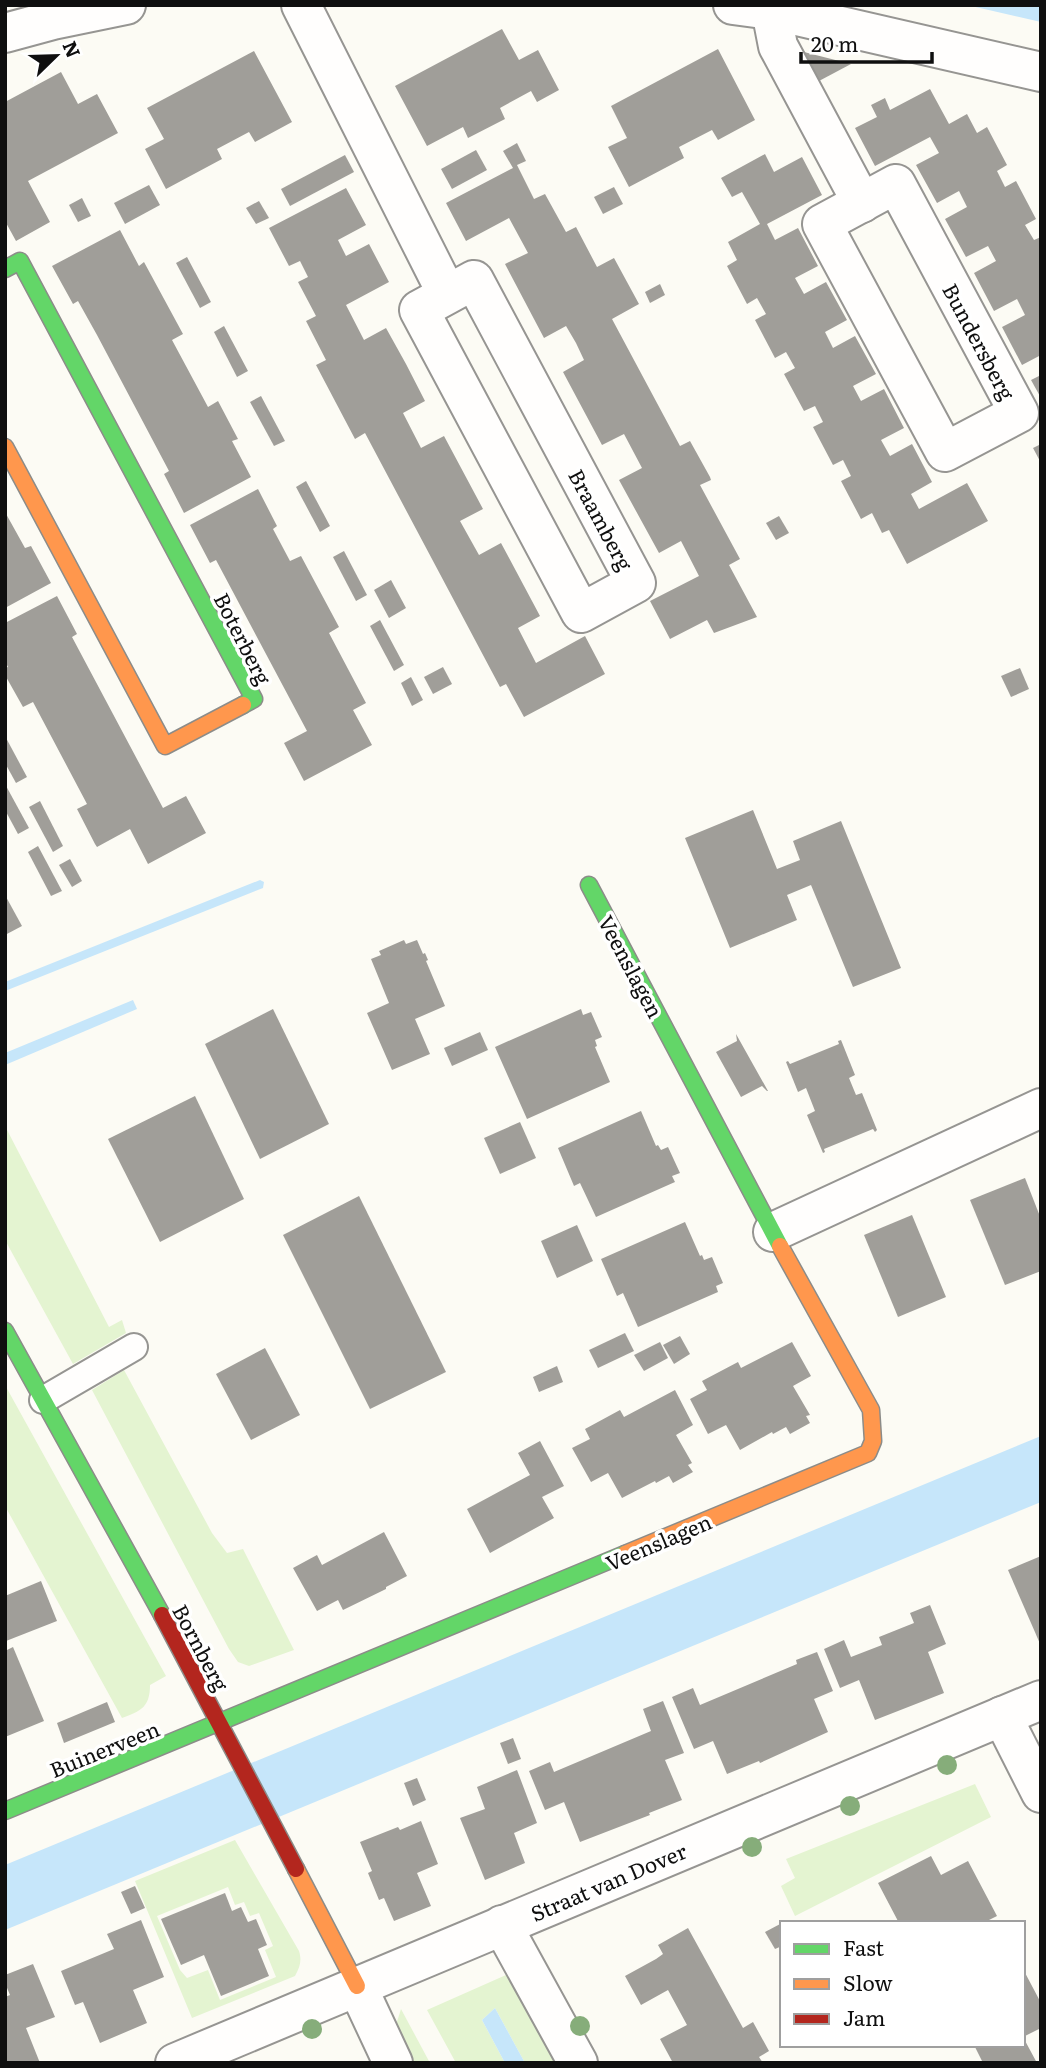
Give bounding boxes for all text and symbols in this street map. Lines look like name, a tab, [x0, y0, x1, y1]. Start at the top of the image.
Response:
north arrow	[21, 21, 91, 91]
scale bar	[801, 21, 932, 65]
text: 20 m	[811, 27, 858, 58]
text: N	[57, 36, 89, 62]
street label: Bundersberg	[936, 277, 1024, 405]
street label: Braamberg	[562, 463, 642, 576]
street label: Boterberg	[208, 587, 281, 690]
street label: Veenslagen	[592, 909, 672, 1023]
street label: Veenslagen	[600, 1505, 716, 1577]
street label: Bornberg	[166, 1598, 238, 1696]
street label: Buinerveen	[44, 1712, 164, 1784]
street label: Straat van Dover	[525, 1834, 691, 1928]
legend	[780, 1921, 1025, 2047]
text: Fast	[843, 1931, 884, 1962]
text: Slow	[843, 1966, 893, 1997]
text: Jam	[843, 2001, 885, 2032]

